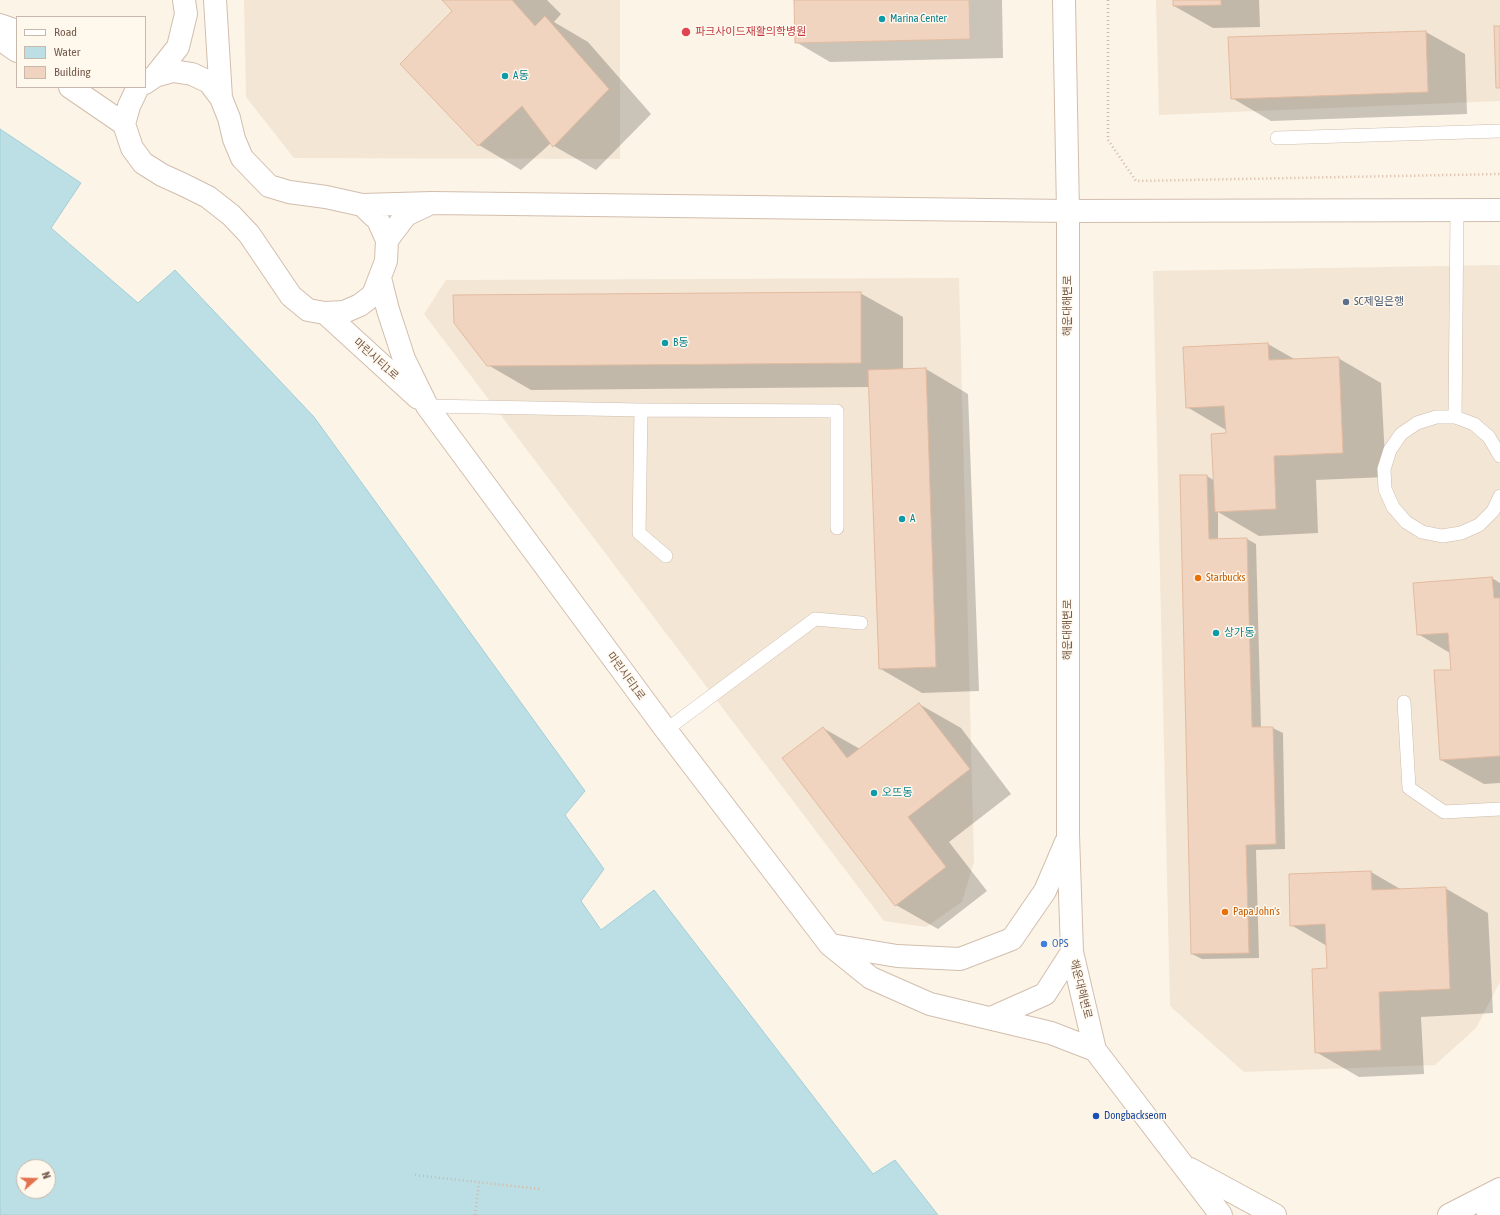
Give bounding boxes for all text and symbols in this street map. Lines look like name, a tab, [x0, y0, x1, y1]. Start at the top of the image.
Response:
place label: Marina Center	[890, 12, 947, 26]
marker: Marina Center	[877, 14, 887, 24]
legend	[16, 16, 146, 88]
text: Road	[54, 25, 77, 39]
place label: 파크사이드재활의학병원	[695, 25, 806, 39]
marker: 파크사이드재활의학병원	[680, 26, 692, 38]
text: Water	[54, 45, 80, 59]
text: Building	[54, 65, 91, 79]
place label: A동	[513, 69, 529, 83]
marker: A동	[500, 71, 510, 81]
street label: 해운대해변로	[1061, 276, 1075, 336]
place label: SC제일은행	[1354, 295, 1404, 309]
marker: SC제일은행	[1341, 297, 1351, 307]
street label: 마린시티1로	[351, 335, 401, 383]
place label: B동	[673, 336, 688, 350]
marker: B동	[660, 338, 670, 348]
place label: A	[910, 512, 915, 526]
marker: A	[897, 514, 907, 524]
place label: Starbucks	[1206, 571, 1245, 585]
marker: Starbucks	[1193, 573, 1203, 583]
street label: 해운대해변로	[1061, 600, 1075, 660]
place label: 상가동	[1224, 626, 1254, 640]
marker: 상가동	[1211, 628, 1221, 638]
street label: 마린시티1로	[604, 650, 648, 702]
place label: 오뜨동	[882, 786, 912, 800]
marker: 오뜨동	[869, 788, 879, 798]
place label: Papa John's	[1233, 905, 1280, 919]
marker: Papa John's	[1220, 907, 1230, 917]
place label: OPS	[1052, 937, 1068, 951]
marker: OPS	[1039, 939, 1049, 949]
street label: 해운대해변로	[1067, 958, 1095, 1020]
place label: Dongbackseom	[1104, 1109, 1167, 1123]
marker: Dongbackseom	[1091, 1111, 1101, 1121]
north arrow	[16, 1159, 56, 1199]
text: N	[40, 1170, 53, 1180]

